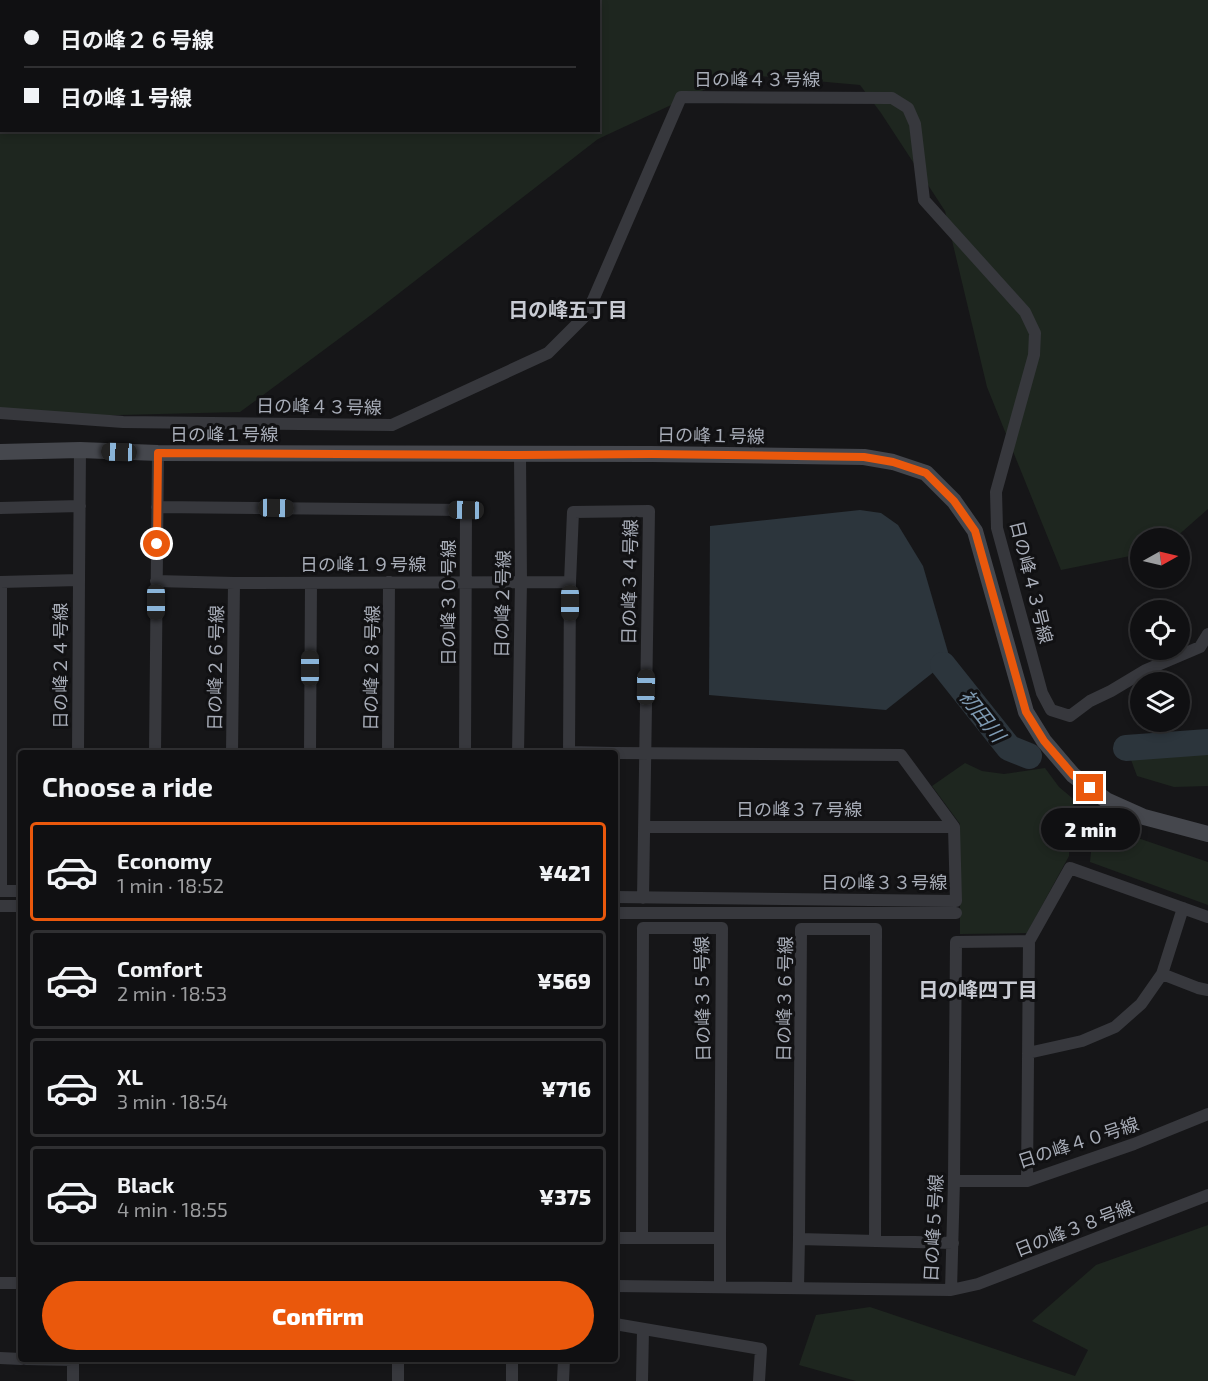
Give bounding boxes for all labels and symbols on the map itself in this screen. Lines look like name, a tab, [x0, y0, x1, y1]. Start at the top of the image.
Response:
street label: 日の峰４３号線	[694, 68, 820, 90]
district label: 日の峰五丁目	[508, 297, 628, 321]
street label: 日の峰４３号線	[256, 394, 382, 418]
street label: 日の峰１号線	[170, 423, 278, 445]
street label: 日の峰１号線	[657, 423, 765, 447]
car	[101, 442, 137, 462]
car	[258, 499, 294, 517]
car	[448, 501, 484, 519]
street label: 日の峰４３号線	[1006, 518, 1058, 646]
street label: 日の峰３４号線	[617, 519, 641, 645]
north arrow	[1130, 528, 1190, 588]
route start	[143, 530, 170, 557]
street label: 日の峰３０号線	[437, 540, 459, 666]
street label: 日の峰２号線	[490, 550, 514, 658]
street label: 日の峰１９号線	[300, 553, 426, 575]
car	[147, 584, 165, 620]
car	[561, 585, 579, 621]
street label: 日の峰２４号線	[49, 603, 71, 729]
street label: 日の峰２６号線	[203, 605, 227, 731]
street label: 日の峰２８号線	[359, 605, 383, 731]
car	[301, 650, 319, 686]
car	[637, 669, 655, 705]
water label: 初田川	[955, 684, 1012, 748]
route end	[1076, 774, 1103, 801]
street label: 日の峰３７号線	[736, 798, 862, 820]
callout: 2 min	[1040, 809, 1140, 851]
street label: 日の峰３３号線	[821, 871, 947, 893]
street label: 日の峰３５号線	[690, 936, 714, 1062]
street label: 日の峰３６号線	[772, 936, 796, 1062]
district label: 日の峰四丁目	[918, 977, 1038, 1001]
street label: 日の峰４０号線	[1015, 1112, 1141, 1172]
street label: 日の峰５号線	[919, 1173, 947, 1283]
street label: 日の峰３８号線	[1011, 1195, 1137, 1261]

